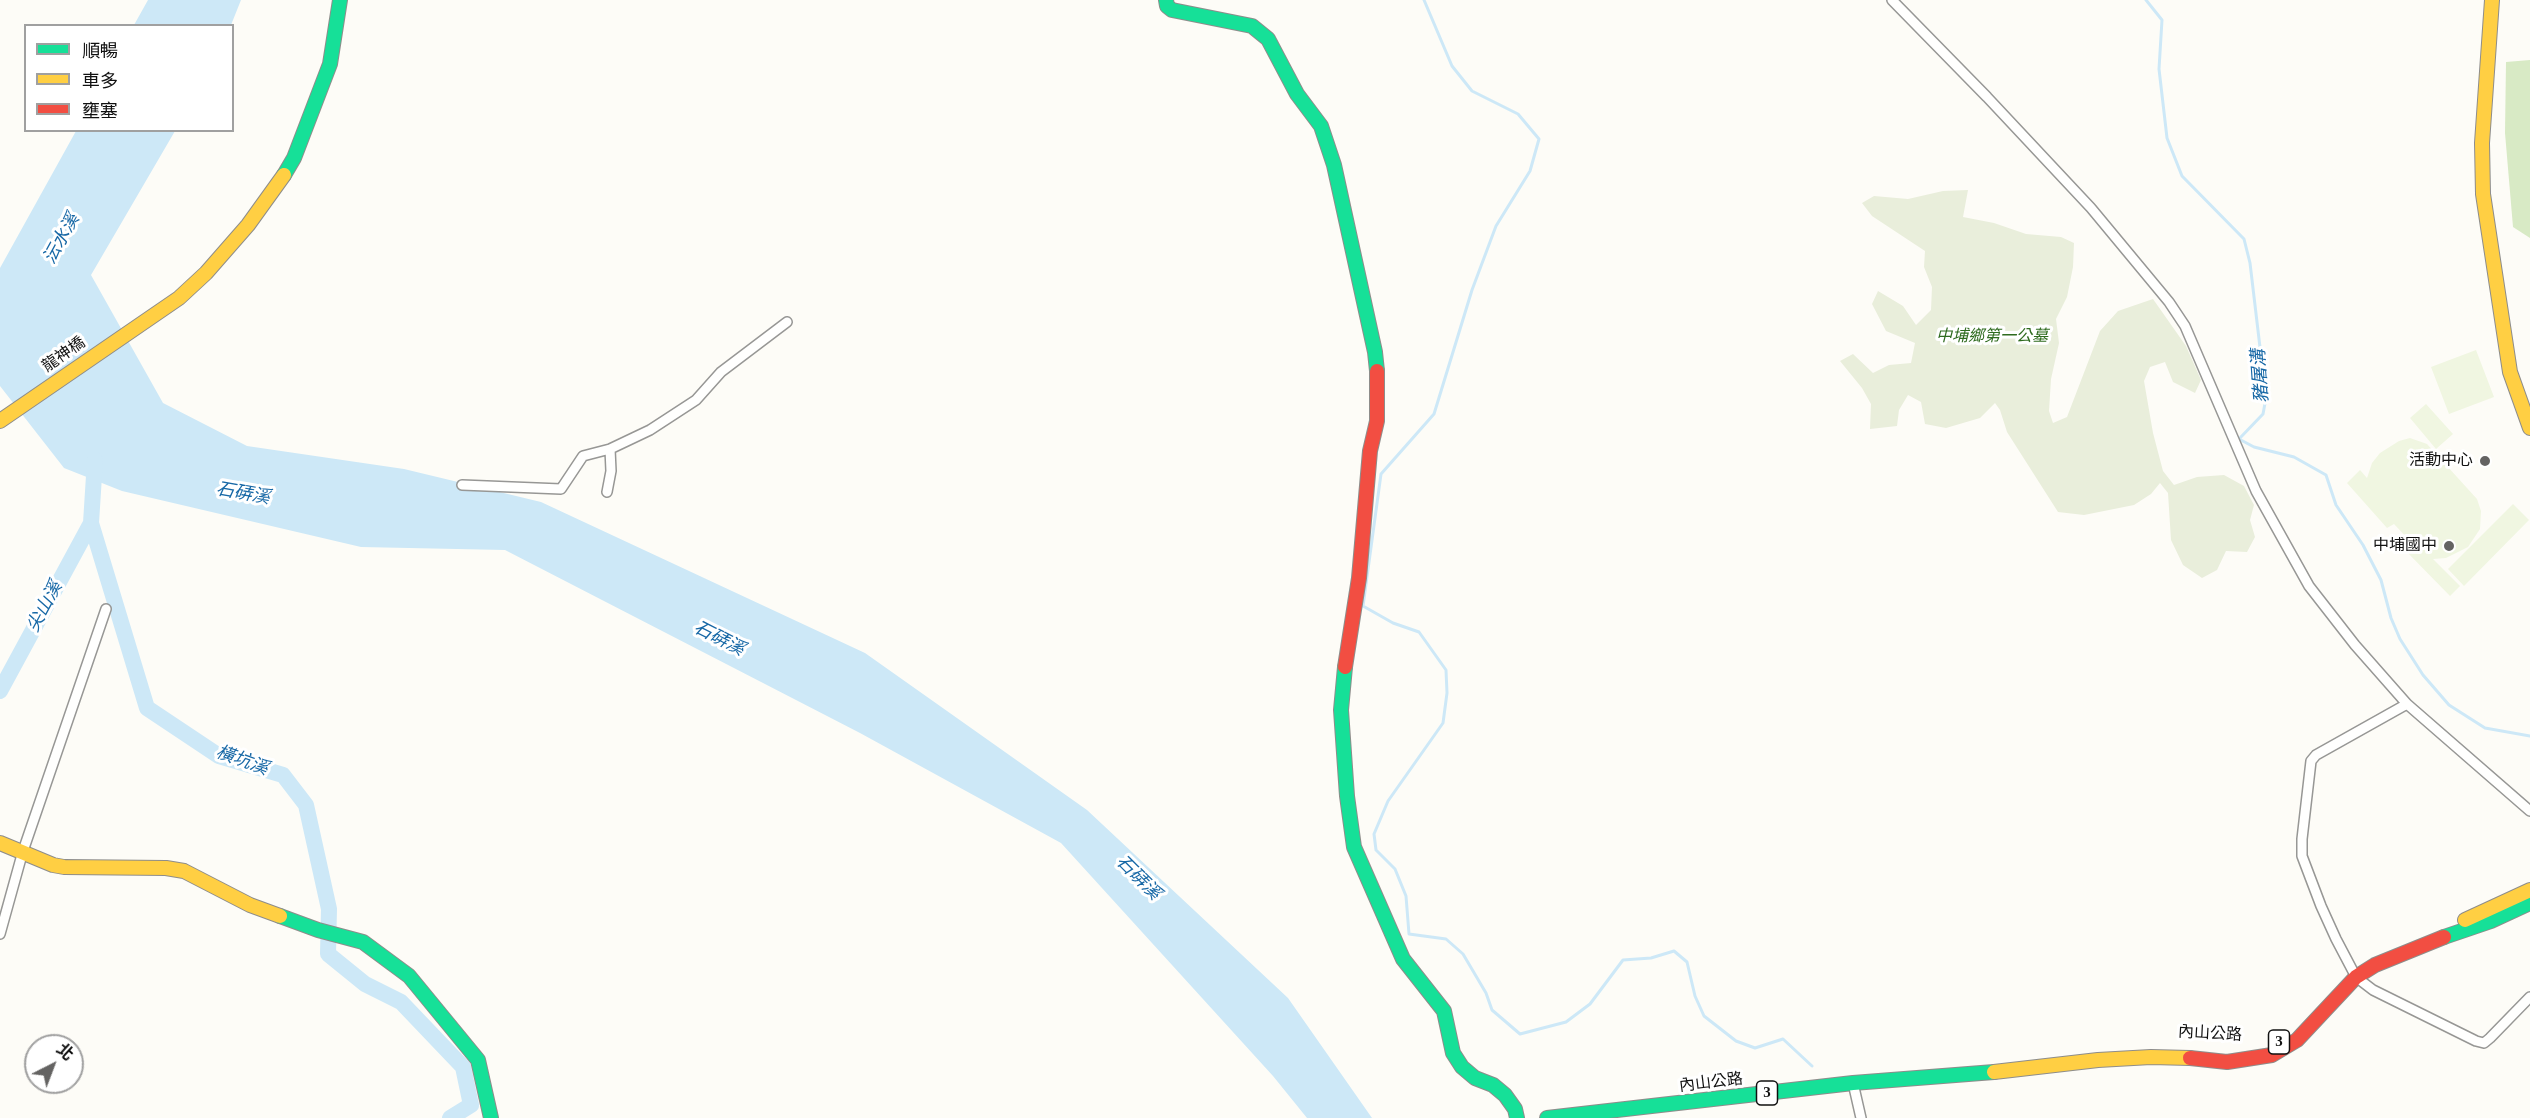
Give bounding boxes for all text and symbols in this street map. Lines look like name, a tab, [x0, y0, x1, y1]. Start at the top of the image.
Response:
legend	[24, 24, 234, 132]
text: 順暢	[82, 41, 118, 61]
text: 車多	[82, 71, 118, 91]
text: 壅塞	[82, 101, 118, 121]
water label: 沄水溪	[39, 210, 85, 268]
park label: 中埔鄉第一公墓	[1936, 327, 2048, 347]
street label: 龍神橋	[39, 333, 89, 377]
water label: 豬屠溝	[2248, 348, 2274, 404]
place label: 活動中心	[2409, 451, 2473, 471]
marker: 活動中心	[2478, 454, 2492, 468]
water label: 石硦溪	[215, 479, 271, 509]
place label: 中埔國中	[2373, 536, 2437, 556]
marker: 中埔國中	[2442, 539, 2456, 553]
water label: 尖山溪	[23, 578, 67, 636]
water label: 石硦溪	[690, 617, 748, 661]
water label: 橫坑溪	[213, 742, 271, 780]
water label: 石硦溪	[1111, 851, 1165, 905]
street label: 內山公路	[2178, 1023, 2242, 1045]
road number: 3	[2268, 1030, 2290, 1054]
north arrow	[24, 1034, 84, 1094]
text: 北	[53, 1040, 77, 1063]
street label: 內山公路	[1678, 1070, 1744, 1096]
road number: 3	[1756, 1081, 1778, 1105]

